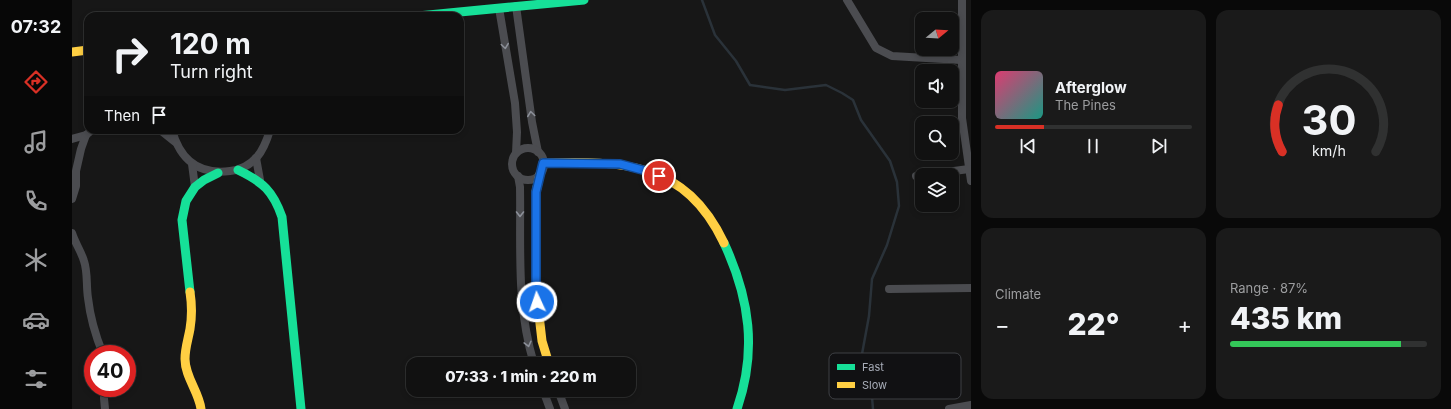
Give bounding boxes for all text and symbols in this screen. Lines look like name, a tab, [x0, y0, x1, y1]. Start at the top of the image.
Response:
north arrow	[915, 12, 959, 56]
map controls	[915, 12, 959, 212]
text: 07:32	[11, 16, 61, 37]
text: 120 m	[170, 27, 251, 61]
icon: right	[104, 28, 156, 80]
one-way arrow	[500, 43, 509, 49]
text: Turn right	[170, 61, 253, 82]
button: sound	[915, 64, 959, 108]
icon: directions	[22, 68, 50, 96]
text: Afterglow	[1055, 78, 1127, 97]
text: 30	[1301, 95, 1356, 145]
text: The Pines	[1055, 97, 1116, 113]
icon: arrive	[148, 104, 170, 126]
text: Then	[104, 106, 140, 125]
one-way arrow	[527, 111, 536, 117]
button: search	[915, 116, 959, 160]
icon: music	[22, 128, 50, 156]
icon: previous	[1017, 135, 1039, 157]
icon: pause	[1082, 135, 1104, 157]
icon: next	[1148, 135, 1170, 157]
text: km/h	[1312, 142, 1345, 159]
pin	[642, 159, 676, 193]
icon: arrive	[648, 165, 670, 187]
button: layers	[915, 168, 959, 212]
icon: phone	[22, 187, 50, 215]
one-way arrow	[516, 211, 524, 217]
icon: climate	[22, 246, 50, 274]
text: Range · 87%	[1230, 280, 1308, 296]
position arrow	[516, 281, 558, 323]
text: Climate	[995, 286, 1041, 302]
text: 435 km	[1230, 300, 1342, 336]
icon: car	[22, 306, 50, 334]
text: 22°	[1067, 306, 1120, 342]
text: −	[995, 312, 1010, 338]
text: +	[1177, 312, 1192, 338]
one-way arrow	[523, 340, 531, 347]
speed limit sign: 40	[84, 345, 136, 397]
legend	[829, 353, 961, 399]
text: Fast	[862, 360, 884, 374]
icon: filters	[22, 365, 50, 393]
text: 07:33 · 1 min · 220 m	[445, 367, 597, 386]
text: Slow	[862, 378, 887, 392]

